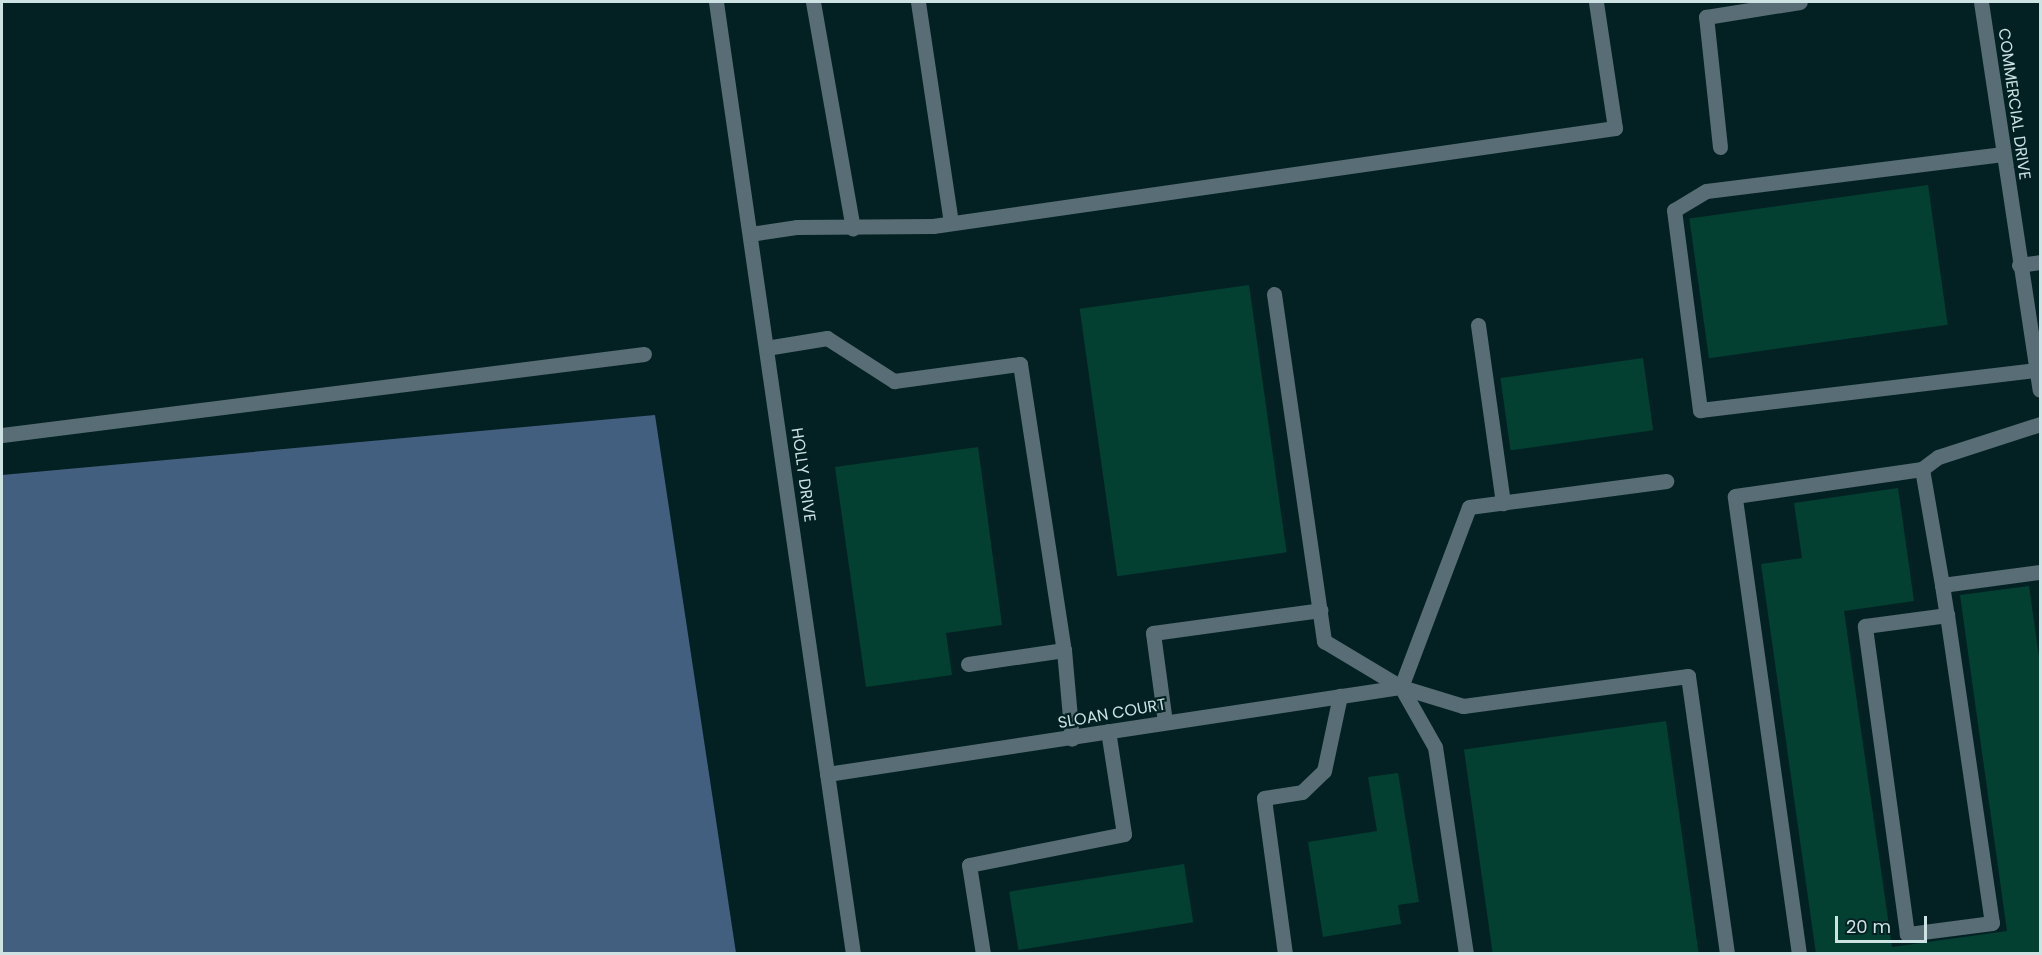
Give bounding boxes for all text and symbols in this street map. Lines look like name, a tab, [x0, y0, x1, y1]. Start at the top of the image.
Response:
street label: COMMERCIAL DRIVE	[1994, 27, 2034, 181]
street label: HOLLY DRIVE	[787, 427, 819, 523]
street label: SLOAN COURT	[1057, 695, 1167, 733]
scale bar	[1838, 904, 1930, 942]
text: 20 m	[1846, 914, 1891, 939]

